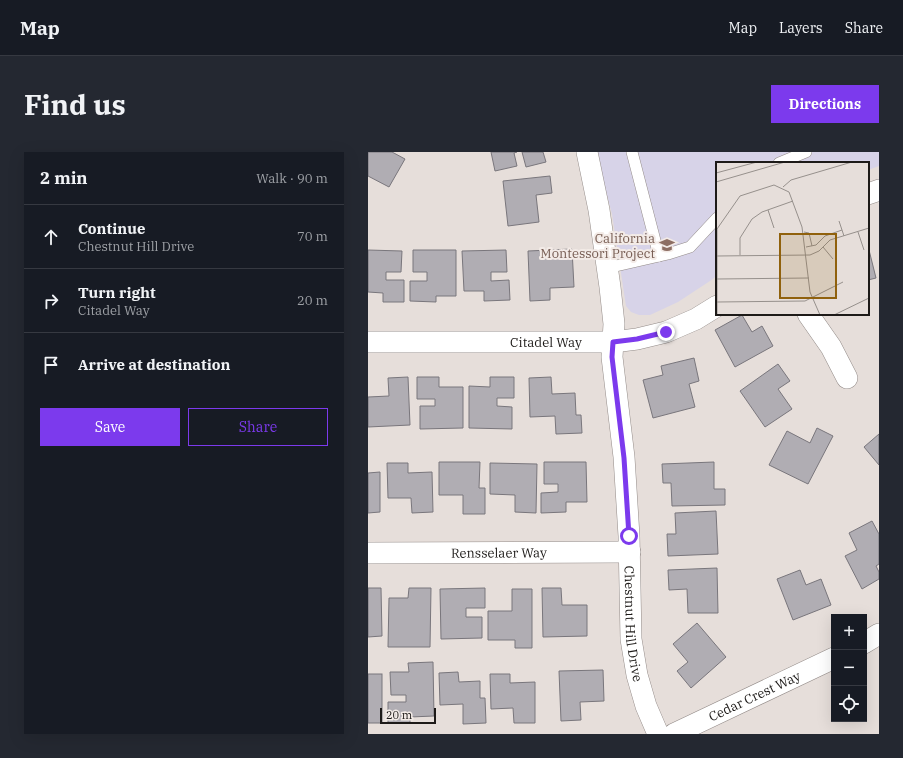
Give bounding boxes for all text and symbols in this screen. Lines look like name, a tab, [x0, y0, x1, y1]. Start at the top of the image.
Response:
text: Map	[20, 16, 60, 40]
text: Map	[729, 19, 757, 37]
text: Layers	[779, 19, 823, 37]
text: Share	[845, 19, 883, 37]
button: Directions	[771, 85, 879, 123]
text: Find us	[24, 86, 126, 123]
inset map	[716, 162, 869, 315]
text: 2 min	[40, 167, 88, 189]
text: Walk · 90 m	[256, 170, 328, 187]
text: Continue	[78, 219, 145, 238]
icon: ahead	[40, 226, 62, 248]
text: 70 m	[297, 228, 328, 245]
place label: California Montessori Project	[540, 230, 655, 262]
school or university icon: California Montessori Project	[658, 236, 676, 254]
text: Chestnut Hill Drive	[78, 238, 194, 255]
text: Turn right	[78, 283, 156, 302]
icon: right	[40, 290, 62, 312]
text: 20 m	[297, 292, 328, 309]
text: Citadel Way	[78, 302, 150, 319]
route end	[657, 323, 675, 341]
street label: Citadel Way	[510, 334, 582, 351]
icon: arrive	[40, 354, 62, 376]
text: Arrive at destination	[78, 355, 230, 374]
button: Save	[40, 408, 180, 446]
button: Share	[188, 408, 328, 446]
route start	[620, 527, 638, 545]
street label: Rensselaer Way	[451, 544, 547, 561]
street label: Chestnut Hill Drive	[621, 565, 647, 684]
map controls	[831, 614, 867, 722]
button: +	[831, 614, 867, 650]
button: −	[831, 650, 867, 686]
street label: Cedar Crest Way	[706, 667, 803, 725]
button: locate	[831, 686, 867, 722]
scale bar	[380, 706, 436, 725]
text: 20 m	[386, 708, 412, 722]

